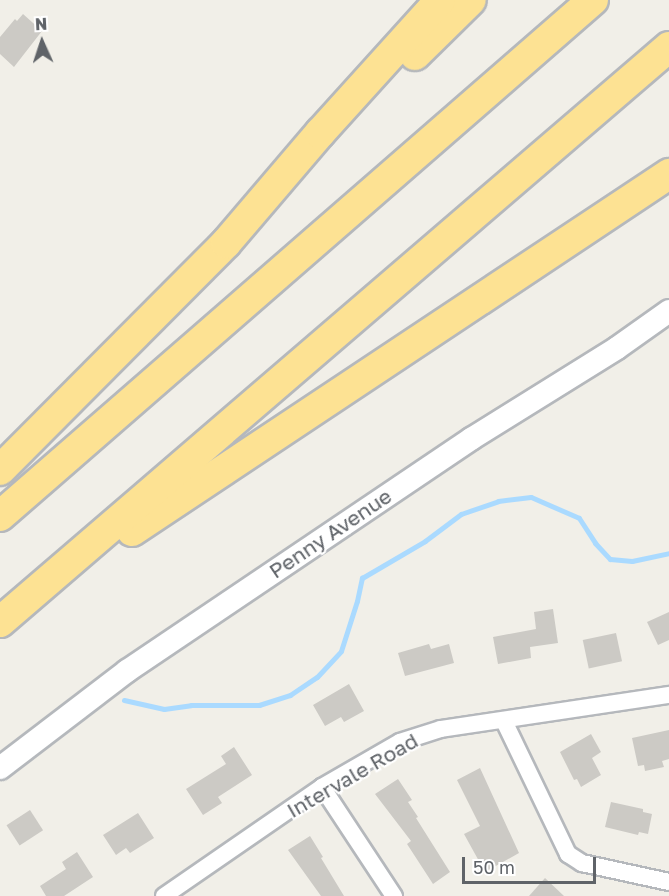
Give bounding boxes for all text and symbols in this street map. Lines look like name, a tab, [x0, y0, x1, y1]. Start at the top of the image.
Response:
north arrow	[12, 12, 72, 72]
text: N	[34, 14, 48, 34]
street label: Penny Avenue	[264, 483, 396, 583]
street label: Intervale Road	[282, 727, 422, 823]
scale bar	[465, 845, 598, 883]
text: 50 m	[473, 856, 515, 878]

